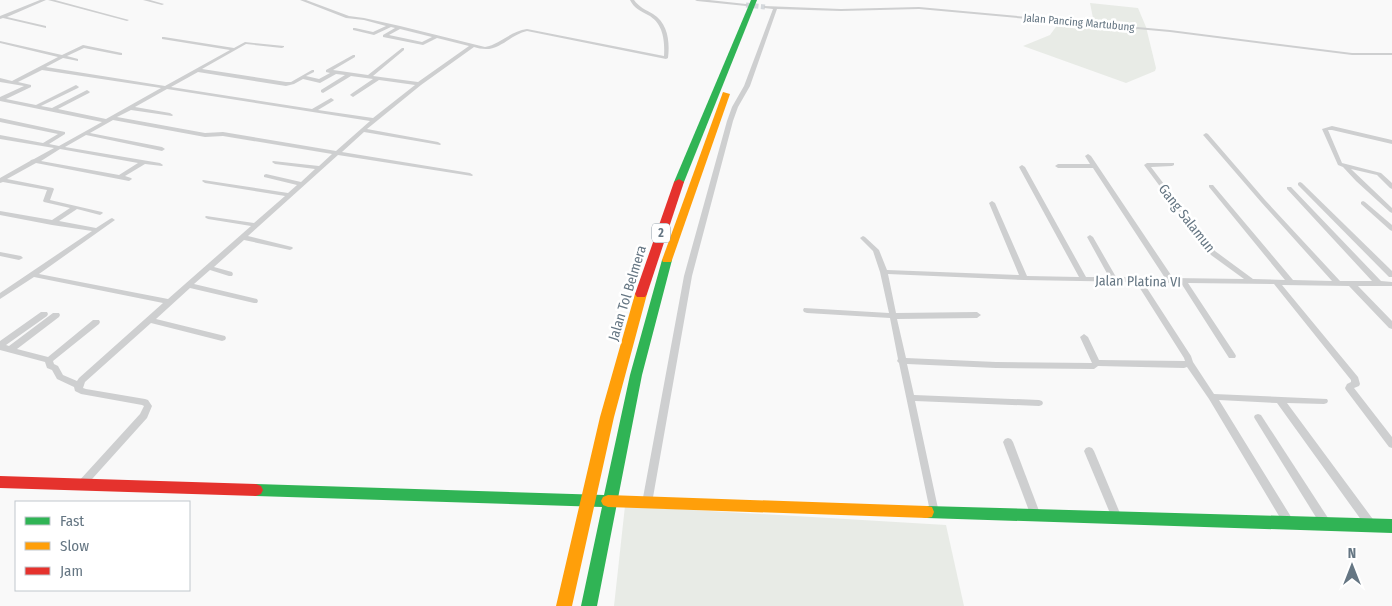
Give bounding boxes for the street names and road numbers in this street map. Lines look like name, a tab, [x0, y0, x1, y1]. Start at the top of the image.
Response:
street label: Jalan Pancing Martubung	[1023, 11, 1136, 34]
street label: Gang Salamun	[1155, 181, 1218, 256]
road number: 2	[652, 224, 670, 242]
street label: Jalan Tol Belmera	[605, 243, 650, 343]
street label: Jalan Platina VI	[1095, 272, 1181, 291]

